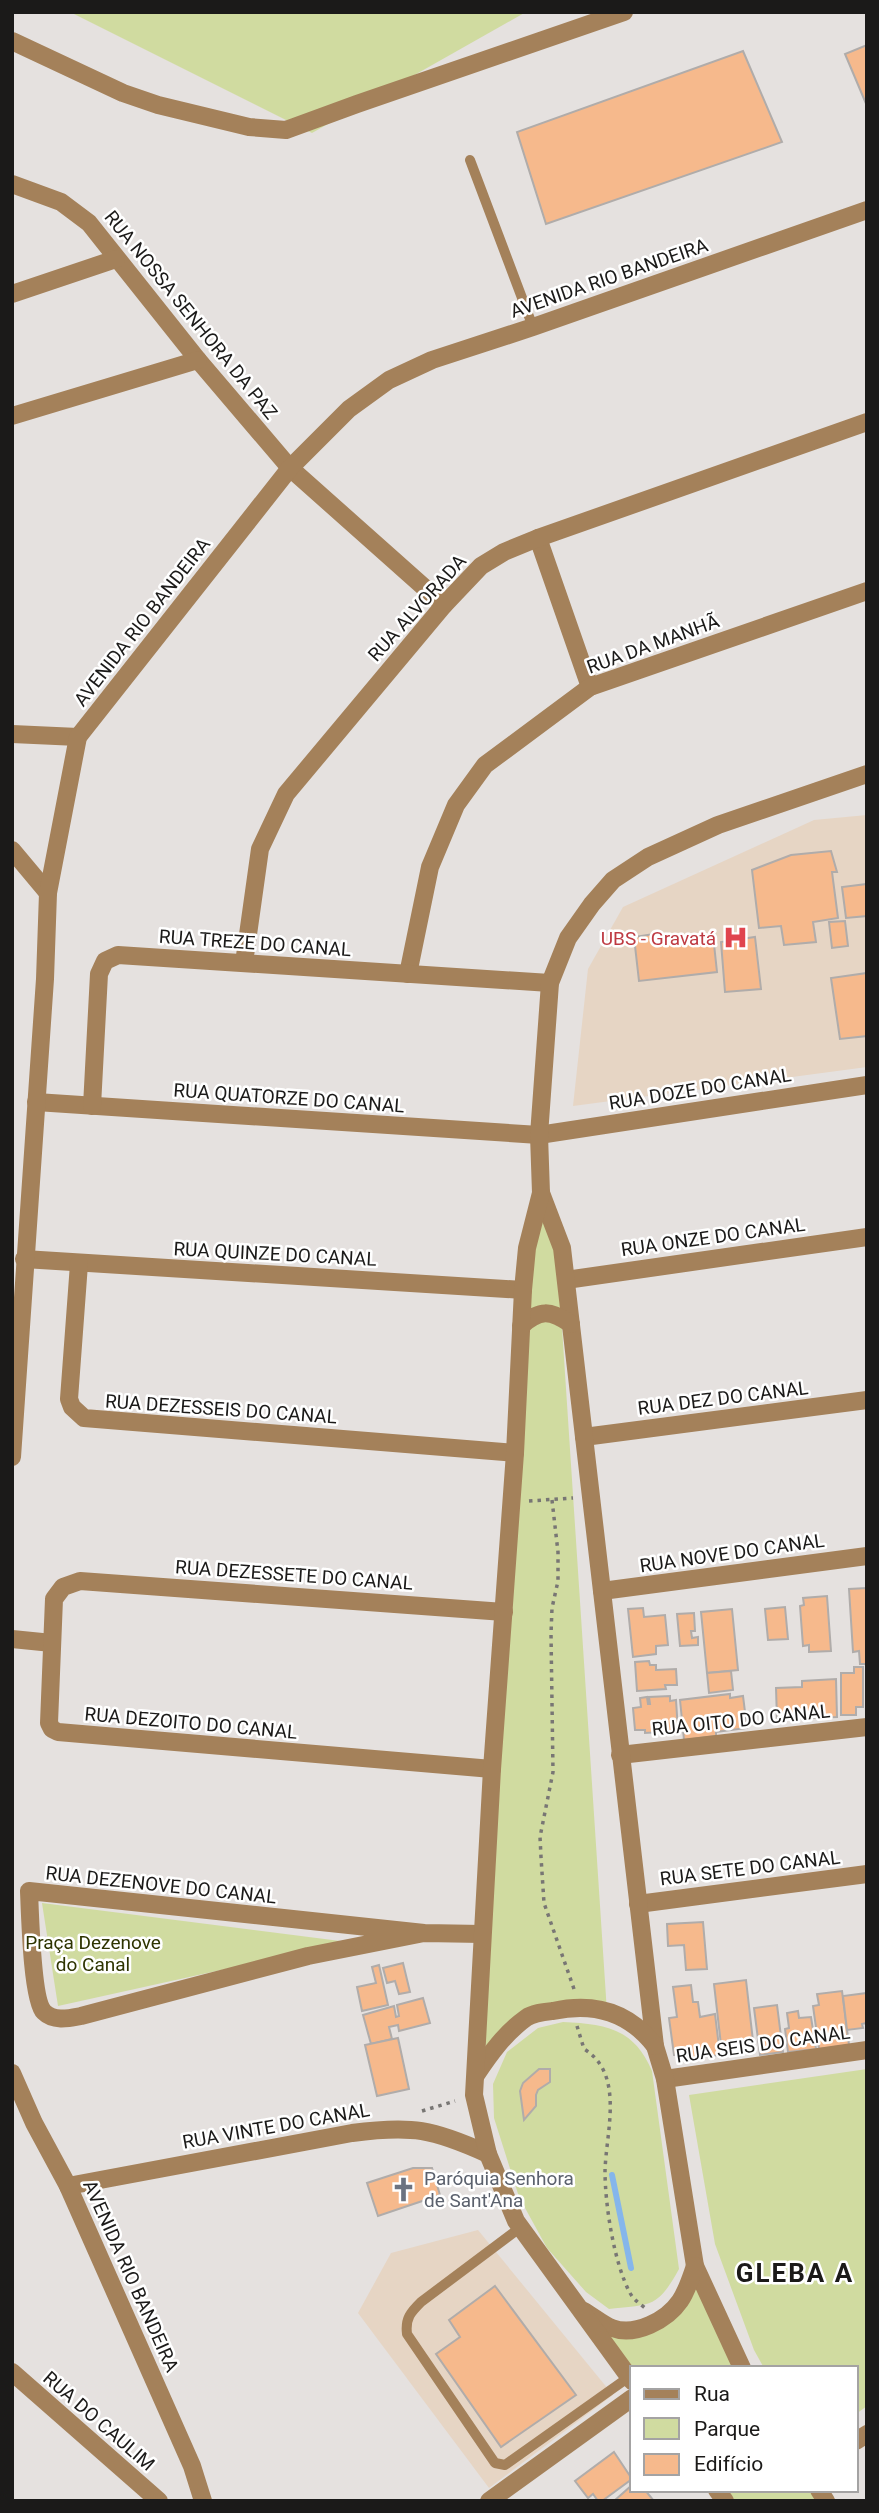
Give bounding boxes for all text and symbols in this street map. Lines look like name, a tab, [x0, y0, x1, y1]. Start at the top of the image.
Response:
street label: RUA NOSSA SENHORA DA PAZ	[100, 206, 282, 424]
street label: AVENIDA RIO BANDEIRA	[507, 233, 711, 323]
street label: AVENIDA RIO BANDEIRA	[69, 533, 215, 711]
street label: RUA ALVORADA	[363, 549, 471, 666]
street label: RUA DA MANHÃ	[584, 609, 723, 679]
hospital icon: UBS - Gravatá	[722, 924, 750, 952]
street label: RUA TREZE DO CANAL	[158, 925, 352, 961]
place label: UBS - Gravatá	[601, 927, 716, 950]
street label: RUA DOZE DO CANAL	[607, 1063, 793, 1115]
street label: RUA QUATORZE DO CANAL	[173, 1078, 405, 1118]
street label: RUA ONZE DO CANAL	[619, 1213, 807, 1261]
street label: RUA QUINZE DO CANAL	[173, 1237, 377, 1271]
street label: RUA DEZ DO CANAL	[636, 1376, 810, 1420]
street label: RUA DEZESSEIS DO CANAL	[104, 1389, 338, 1429]
street label: RUA NOVE DO CANAL	[638, 1529, 826, 1577]
street label: RUA DEZESSETE DO CANAL	[174, 1555, 414, 1595]
street label: RUA OITO DO CANAL	[651, 1699, 831, 1741]
street label: RUA DEZOITO DO CANAL	[84, 1702, 298, 1744]
street label: RUA SETE DO CANAL	[659, 1846, 841, 1890]
street label: RUA DEZENOVE DO CANAL	[45, 1861, 277, 1909]
park label: Praça Dezenove do Canal	[25, 1931, 161, 1976]
street label: RUA SEIS DO CANAL	[674, 2020, 852, 2068]
street label: RUA VINTE DO CANAL	[181, 2098, 371, 2154]
place label: Paróquia Senhora de Sant'Ana	[424, 2167, 574, 2212]
church icon: Paróquia Senhora de Sant'Ana	[390, 2175, 418, 2203]
street label: AVENIDA RIO BANDEIRA	[78, 2177, 184, 2376]
district label: GLEBA A	[736, 2258, 854, 2288]
street label: RUA DO CAULIM	[39, 2366, 159, 2476]
legend	[630, 2366, 858, 2492]
text: Rua	[694, 2382, 730, 2406]
text: Parque	[694, 2417, 760, 2441]
text: Edifício	[694, 2452, 763, 2476]

